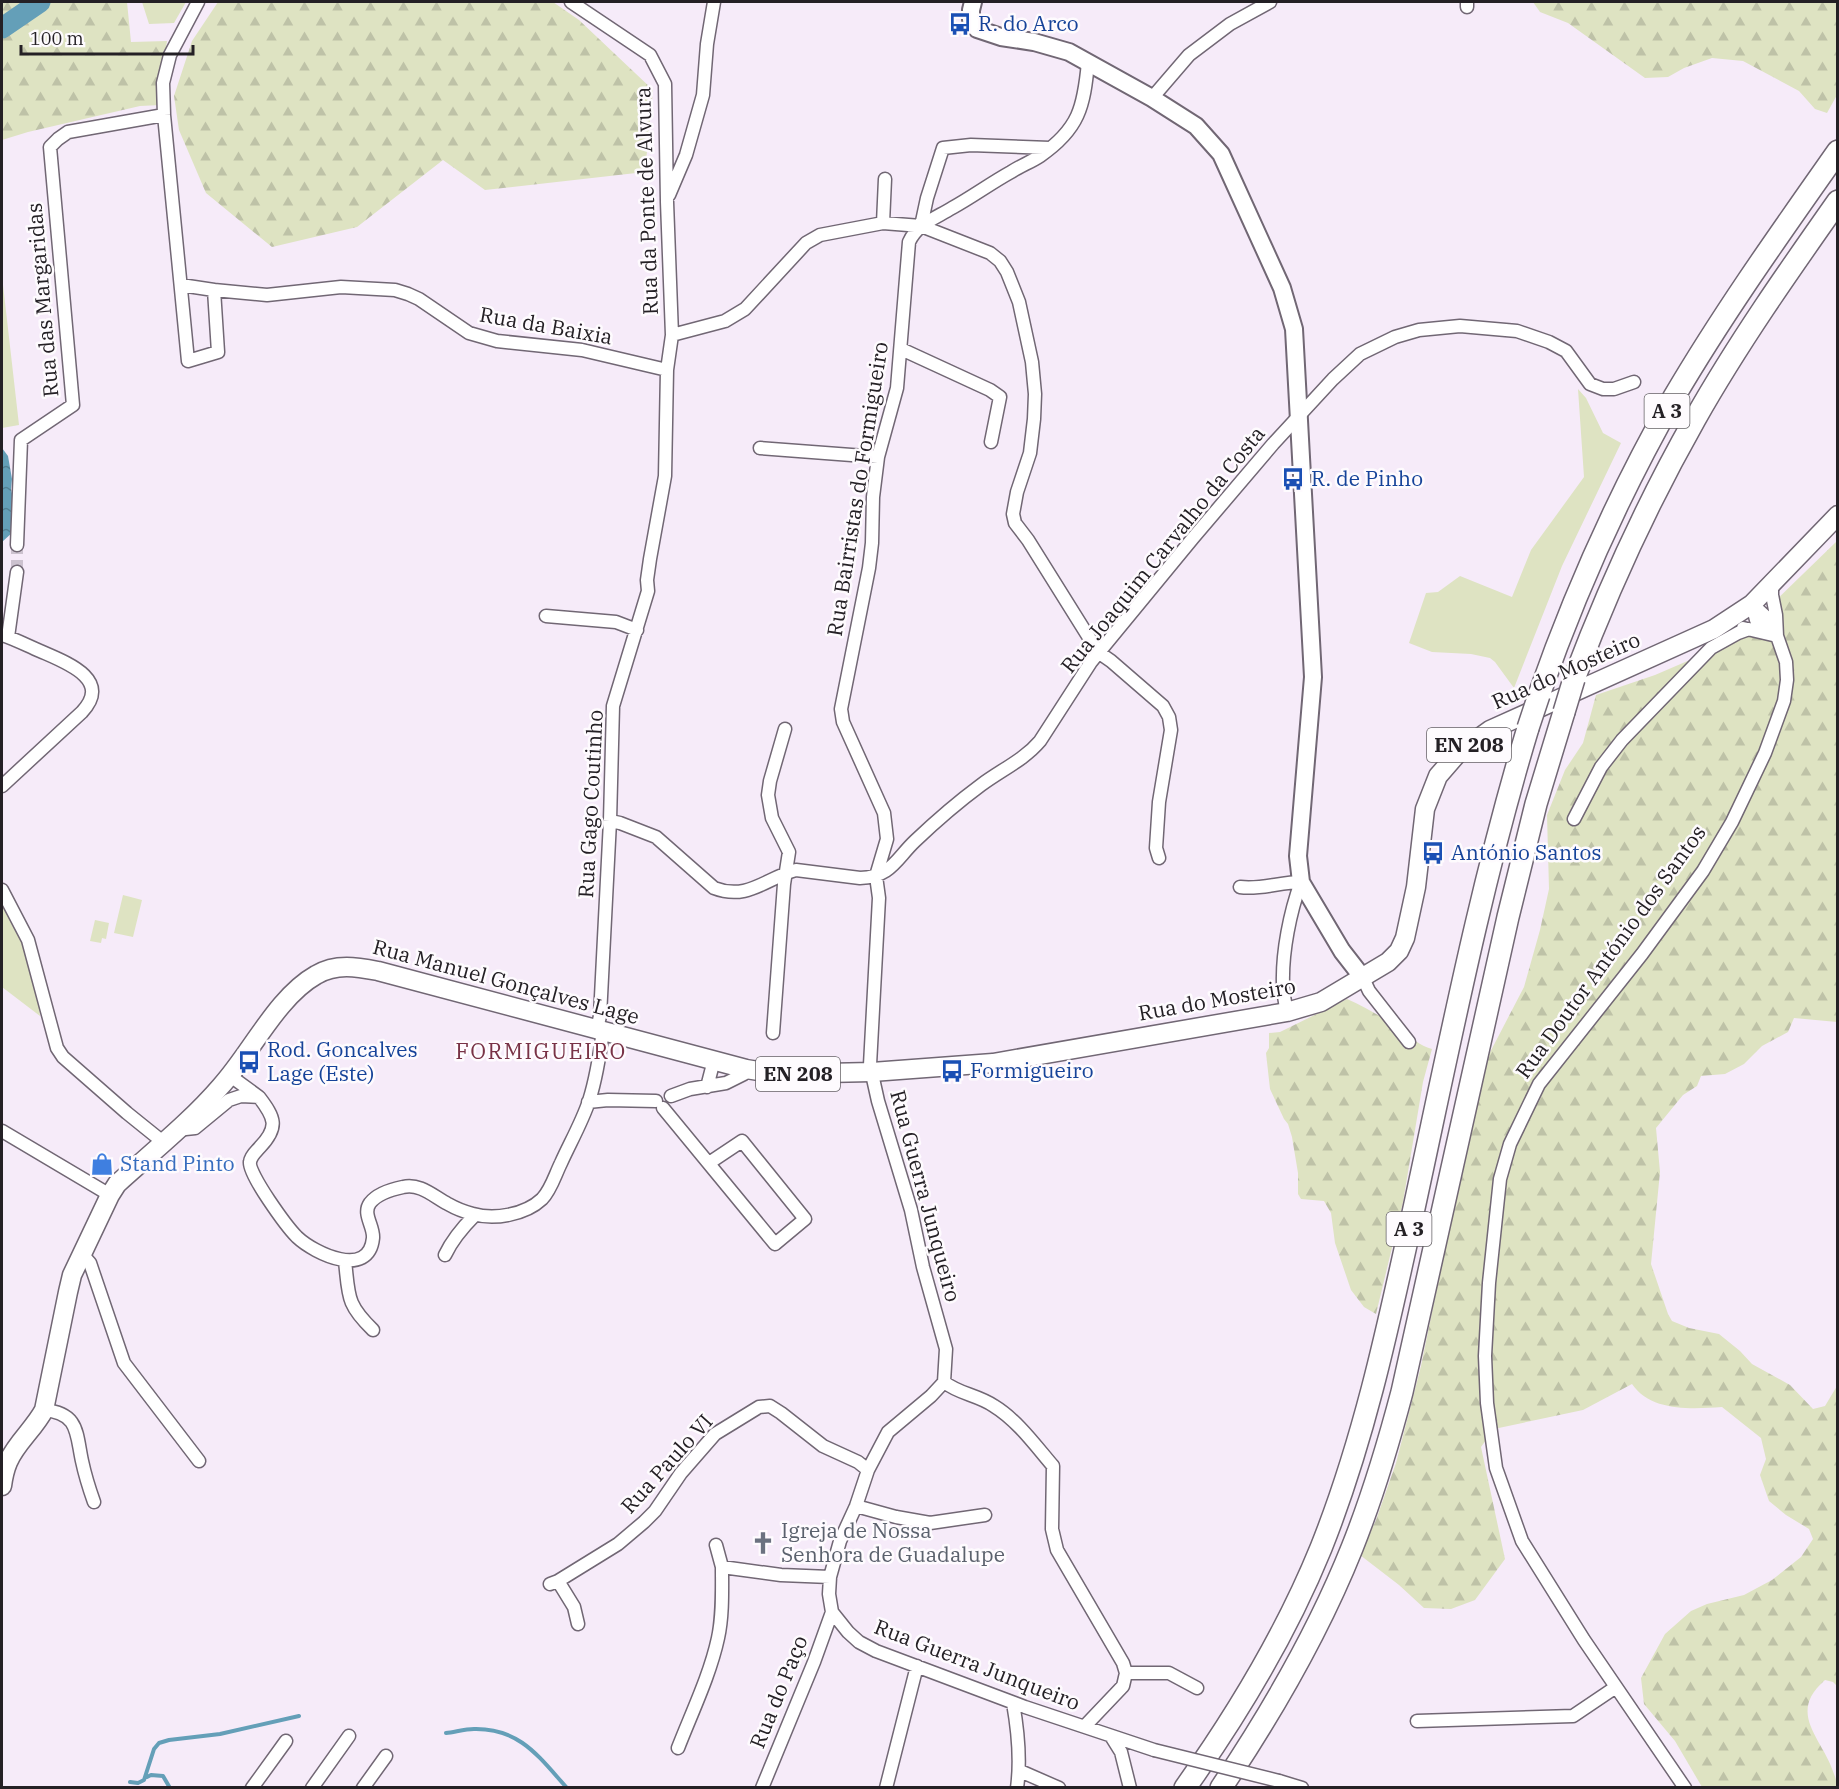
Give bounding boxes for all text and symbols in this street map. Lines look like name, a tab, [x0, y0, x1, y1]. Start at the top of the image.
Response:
place label: R. do Arco	[978, 9, 1079, 37]
bus stop icon: R. do Arco	[947, 11, 973, 37]
scale bar	[21, 18, 194, 56]
text: 100 m	[30, 27, 84, 50]
street label: Rua da Ponte de Alvura	[628, 86, 664, 316]
street label: Rua das Margaridas	[20, 202, 64, 398]
street label: Rua da Baixia	[478, 300, 615, 350]
street label: Rua Bairristas do Formigueiro	[820, 340, 894, 638]
road number: A 3	[1644, 394, 1690, 428]
street label: Rua Joaquim Carvalho da Costa	[1054, 420, 1271, 679]
place label: R. de Pinho	[1311, 464, 1423, 492]
bus stop icon: R. de Pinho	[1280, 466, 1306, 492]
street label: Rua do Mosteiro	[1487, 625, 1644, 715]
street label: Rua Gago Coutinho	[571, 709, 609, 899]
road number: EN 208	[1427, 728, 1511, 762]
street label: Rua Doutor António dos Santos	[1509, 819, 1712, 1084]
place label: António Santos	[1451, 838, 1602, 866]
bus stop icon: António Santos	[1420, 840, 1446, 866]
street label: Rua Manuel Gonçalves Lage	[370, 932, 643, 1030]
street label: Rua do Mosteiro	[1136, 971, 1298, 1027]
place label: Rod. Goncalves Lage (Este)	[267, 1035, 418, 1087]
district label: FORMIGUEIRO	[455, 1036, 627, 1065]
bus stop icon: Rod. Goncalves Lage (Este)	[236, 1049, 262, 1075]
place label: Formigueiro	[970, 1056, 1094, 1084]
road number: EN 208	[756, 1057, 840, 1091]
bus stop icon: Formigueiro	[939, 1058, 965, 1084]
street label: Rua Guerra Junqueiro	[884, 1087, 968, 1305]
place label: Stand Pinto	[120, 1149, 235, 1177]
shop icon: Stand Pinto	[89, 1151, 115, 1177]
road number: A 3	[1386, 1212, 1432, 1246]
street label: Rua Paulo VI	[614, 1408, 718, 1519]
place label: Igreja de Nossa Senhora de Guadalupe	[781, 1516, 1005, 1568]
church icon: Igreja de Nossa Senhora de Guadalupe	[750, 1530, 776, 1556]
street label: Rua Guerra Junqueiro	[871, 1612, 1084, 1716]
street label: Rua do Paço	[743, 1631, 813, 1752]

